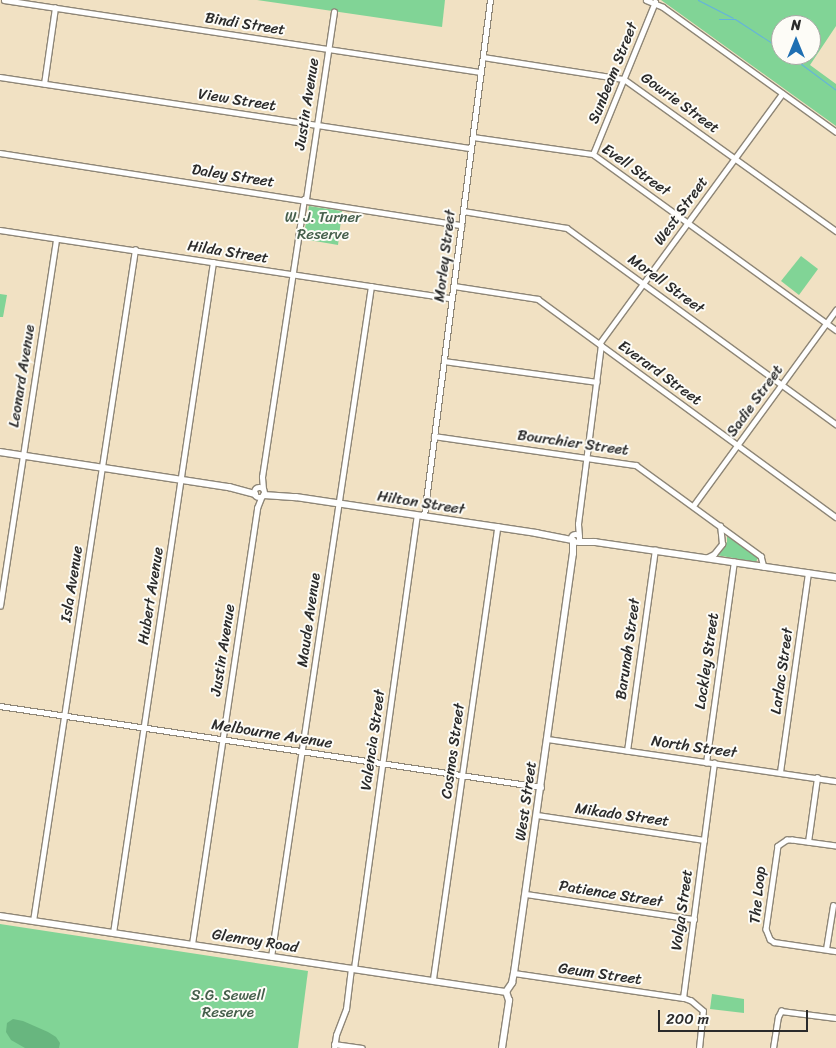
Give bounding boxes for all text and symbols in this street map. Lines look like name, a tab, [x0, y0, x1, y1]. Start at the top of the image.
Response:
street label: Bindi Street	[203, 9, 287, 39]
text: N	[791, 13, 801, 38]
north arrow	[771, 15, 821, 65]
street label: Sunbeam Street	[584, 20, 642, 126]
street label: Justin Avenue	[291, 57, 323, 151]
street label: Gowrie Street	[637, 69, 723, 137]
street label: View Street	[197, 85, 277, 115]
street label: Evell Street	[598, 140, 674, 200]
street label: Daley Street	[190, 161, 276, 191]
street label: West Street	[650, 173, 712, 249]
park label: W. J. Turner Reserve	[284, 208, 362, 243]
street label: Morley Street	[430, 209, 460, 303]
street label: Hilda Street	[186, 237, 270, 267]
street label: Morell Street	[624, 250, 708, 318]
street label: Leonard Avenue	[5, 323, 39, 429]
street label: Everard Street	[615, 337, 705, 409]
street label: Sadie Street	[723, 362, 787, 440]
street label: Bourchier Street	[516, 426, 630, 460]
street label: Hilton Street	[376, 487, 466, 519]
street label: Isla Avenue	[57, 545, 87, 623]
street label: Hubert Avenue	[134, 546, 168, 646]
street label: Maude Avenue	[293, 572, 325, 668]
street label: Barunah Street	[612, 597, 644, 701]
street label: Justin Avenue	[207, 603, 239, 697]
street label: Lockley Street	[691, 612, 723, 710]
street label: Larlac Street	[767, 626, 797, 716]
street label: Valencia Street	[357, 688, 389, 792]
street label: Cosmos Street	[437, 702, 469, 800]
street label: Melbourne Avenue	[211, 716, 333, 752]
street label: North Street	[650, 732, 738, 762]
street label: West Street	[512, 760, 540, 842]
street label: Mikado Street	[574, 799, 670, 831]
street label: The Loop	[746, 865, 770, 925]
street label: Volga Street	[667, 868, 697, 952]
street label: Patience Street	[558, 877, 664, 911]
street label: Glenroy Road	[211, 925, 299, 957]
street label: Geum Street	[557, 959, 643, 989]
park label: S.G. Sewell Reserve	[190, 986, 266, 1021]
scale bar	[661, 1000, 811, 1032]
text: 200 m	[666, 1006, 709, 1032]

